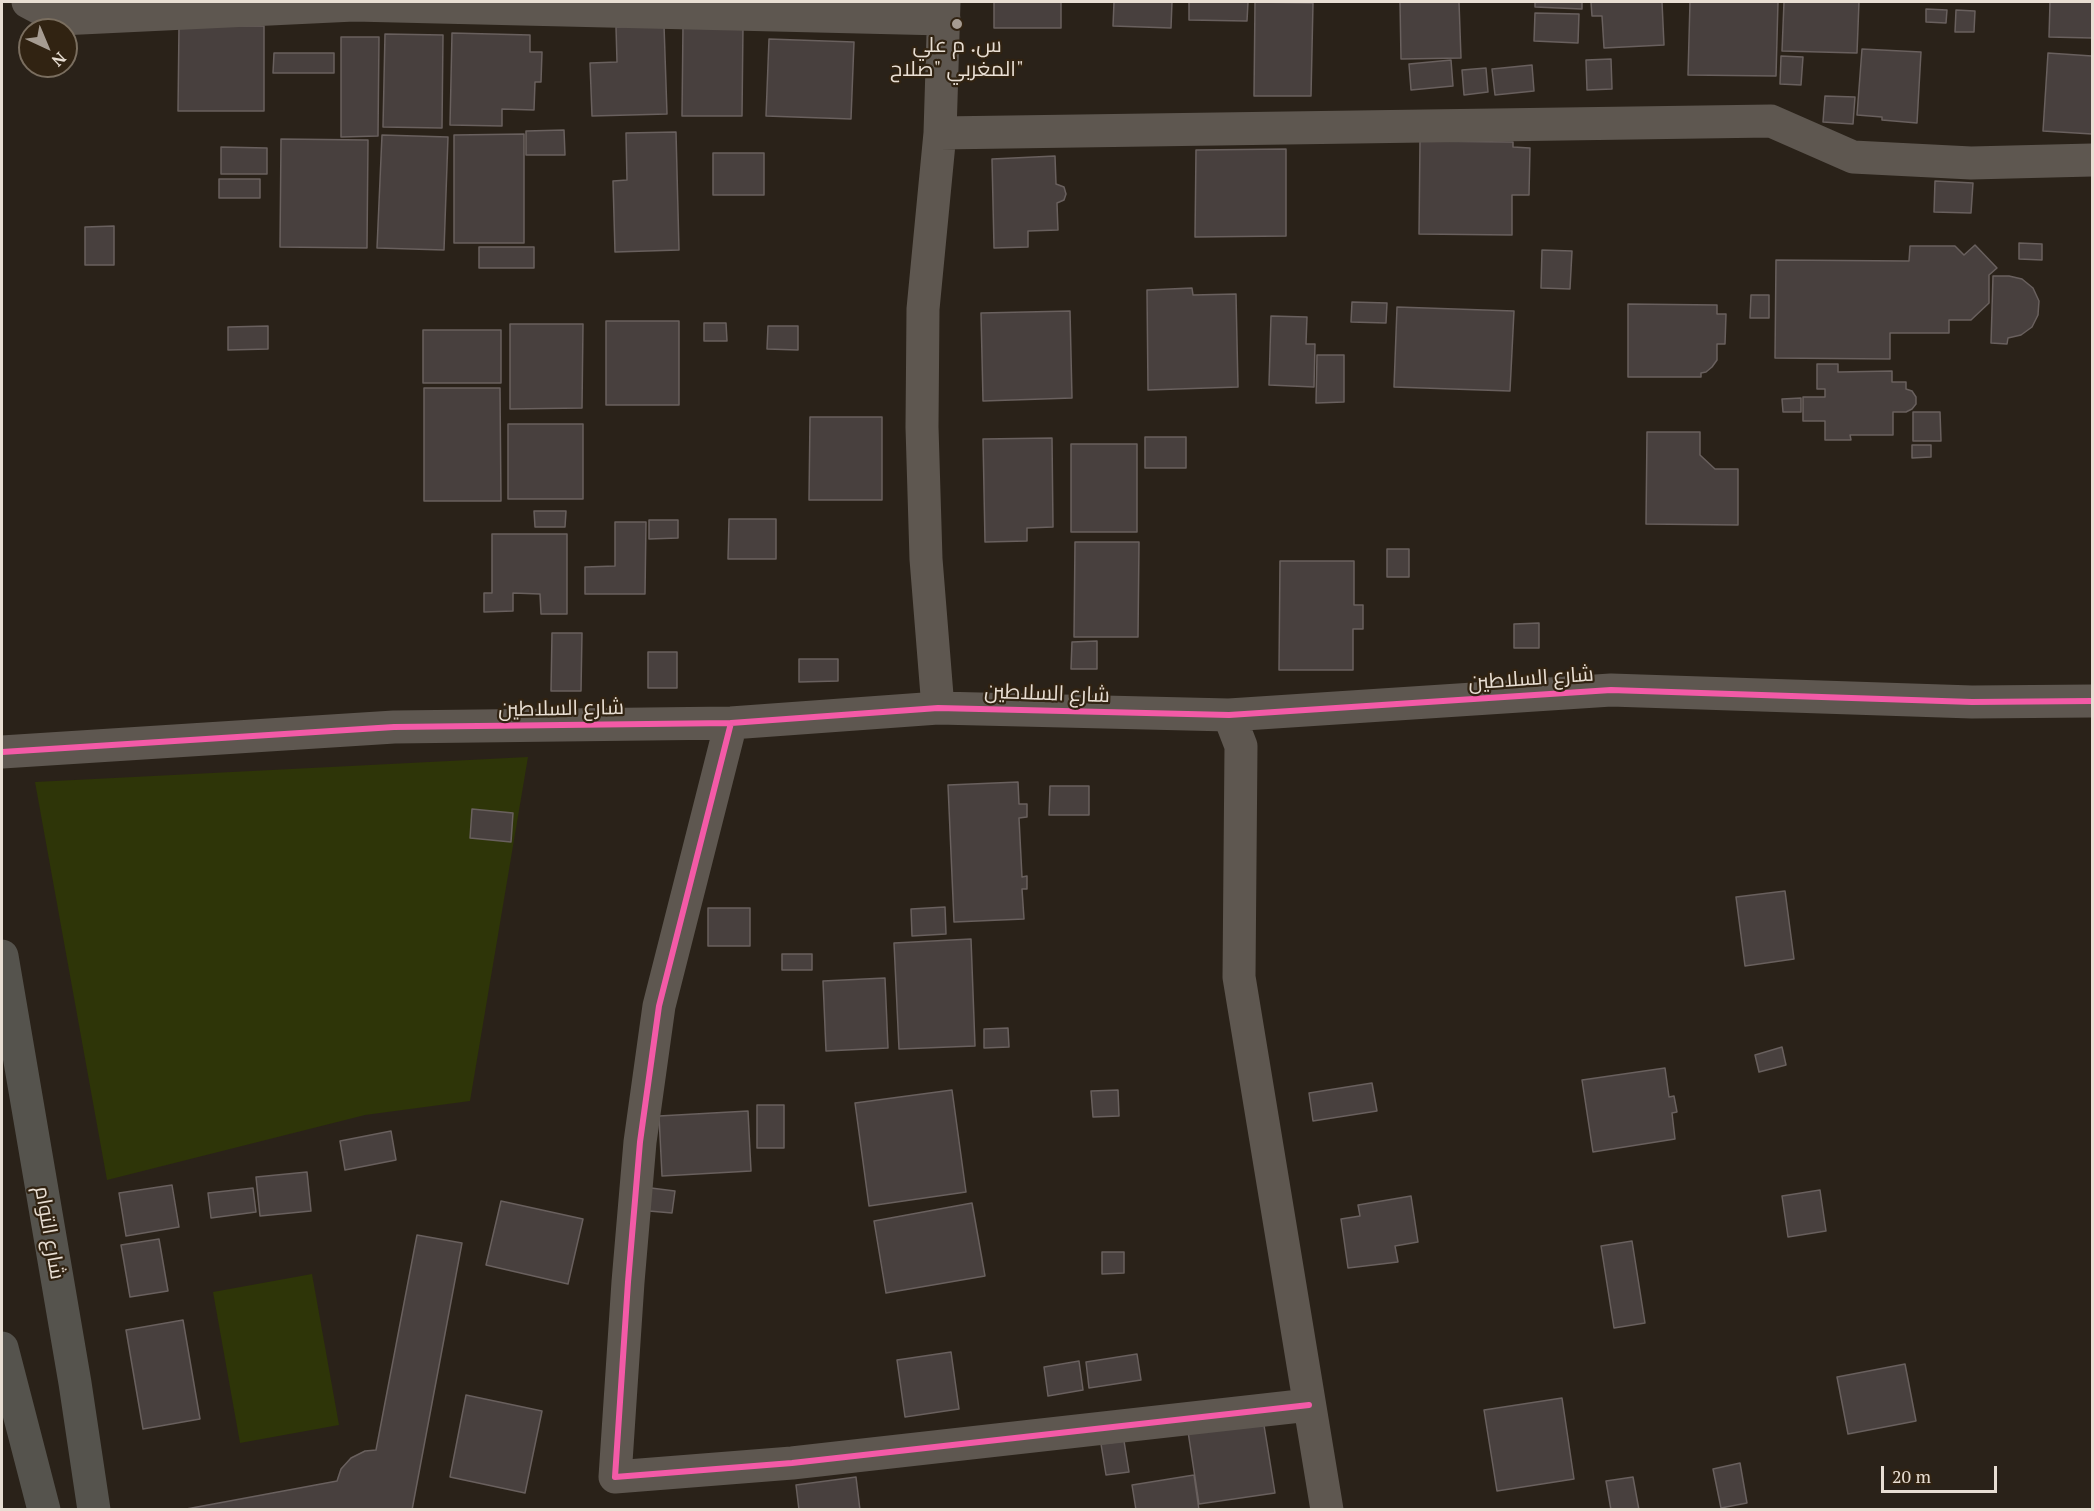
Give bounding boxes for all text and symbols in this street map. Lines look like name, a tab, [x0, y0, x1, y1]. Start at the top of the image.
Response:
marker: س. م علي المغربي "صلاح"	[950, 17, 964, 31]
north arrow	[18, 18, 78, 78]
place label: س. م علي المغربي "صلاح"	[890, 33, 1024, 83]
text: N	[47, 47, 71, 72]
street label: شارع السلاطين	[1467, 662, 1595, 696]
street label: شارع السلاطين	[984, 679, 1110, 709]
street label: شارع السلاطين	[498, 695, 624, 723]
street label: شارع التوام	[28, 1184, 70, 1282]
scale bar	[1884, 1454, 2000, 1492]
text: 20 m	[1892, 1464, 1931, 1488]

